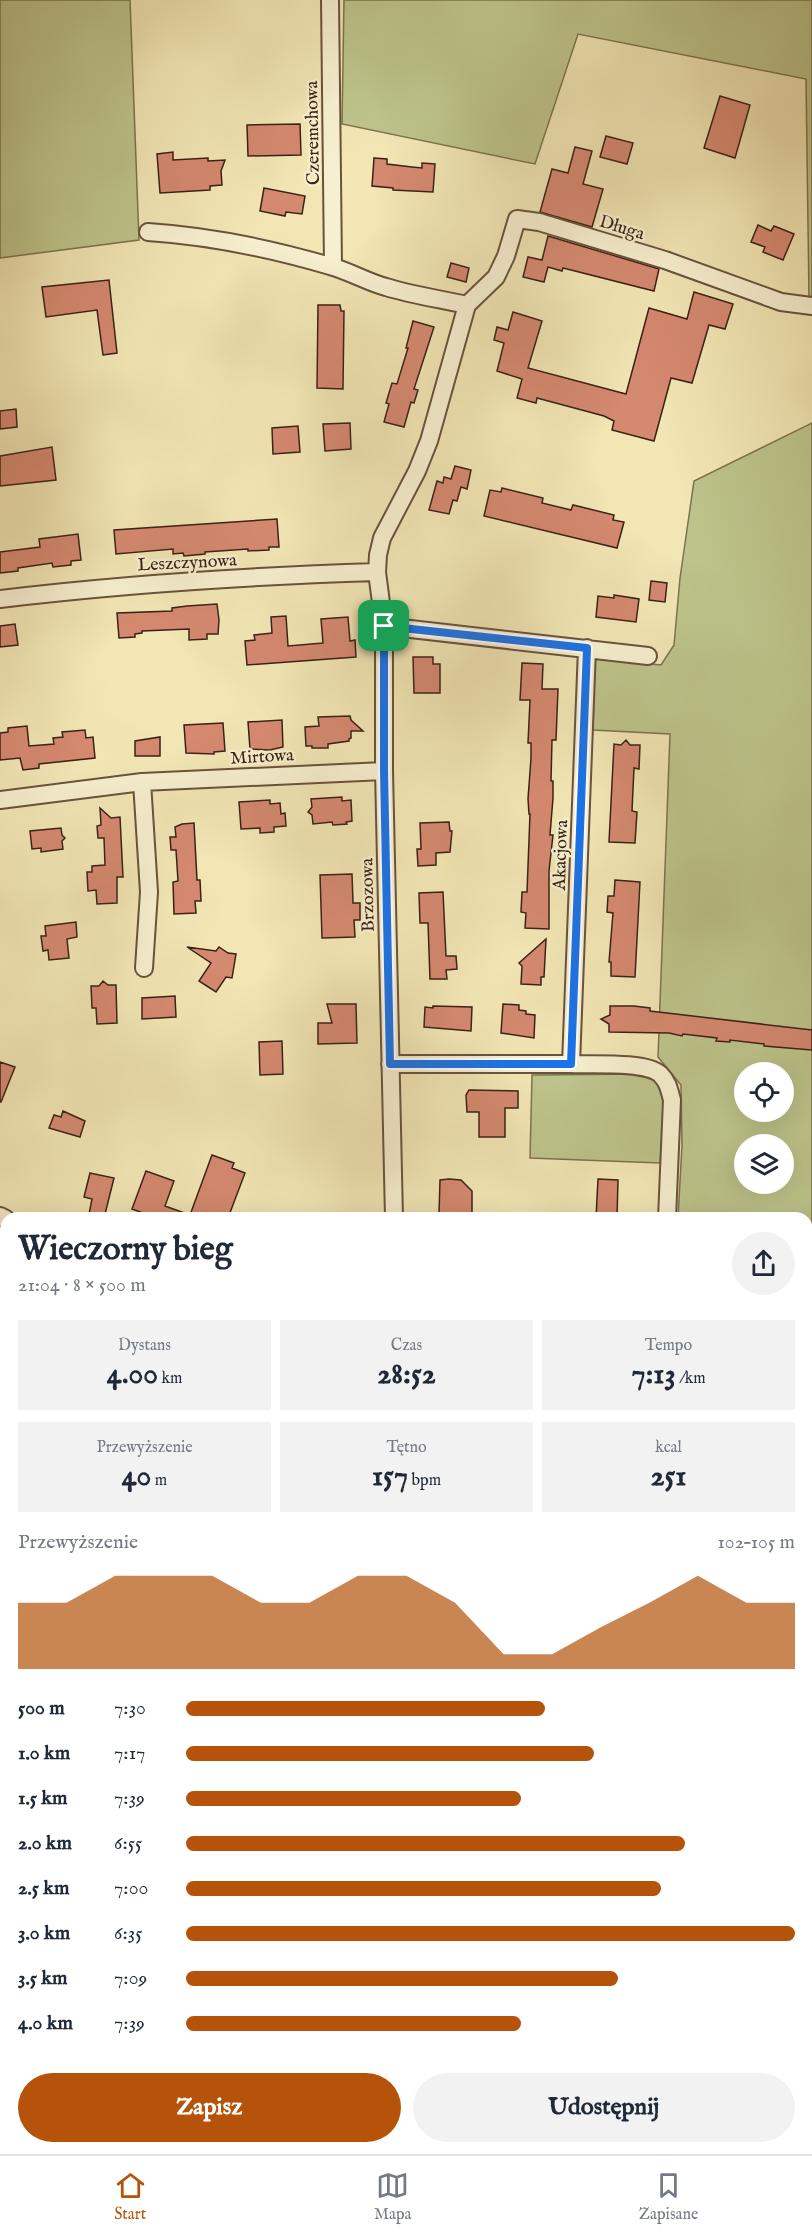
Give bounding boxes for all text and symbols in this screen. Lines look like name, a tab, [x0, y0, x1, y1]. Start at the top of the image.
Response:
street label: Czeremchowa	[301, 80, 326, 185]
street label: Długa	[596, 211, 647, 246]
street label: Leszczynowa	[137, 549, 238, 578]
pin	[358, 600, 409, 651]
icon: arrive	[367, 609, 400, 642]
street label: Mirtowa	[230, 744, 295, 771]
street label: Akacjowa	[549, 819, 574, 892]
street label: Brzozowa	[356, 858, 381, 932]
map controls	[734, 1062, 794, 1194]
button: locate	[734, 1062, 794, 1122]
button: layers	[734, 1134, 794, 1194]
text: Wieczorny bieg	[18, 1229, 233, 1271]
button: share	[732, 1232, 795, 1295]
text: 21:04 · 8 × 500 m	[18, 1273, 146, 1298]
text: Dystans	[118, 1336, 171, 1356]
text: Czas	[391, 1336, 422, 1356]
text: Tempo	[645, 1336, 692, 1356]
text: 4.00	[107, 1356, 158, 1394]
text: 28:52	[377, 1356, 436, 1394]
text: 7:13	[631, 1356, 676, 1394]
text: km	[158, 1369, 182, 1389]
text: /km	[676, 1369, 706, 1389]
text: Przewyższenie	[96, 1438, 193, 1458]
text: Tętno	[386, 1438, 427, 1458]
text: kcal	[655, 1438, 682, 1458]
text: 40	[122, 1458, 151, 1496]
text: 157	[372, 1458, 408, 1496]
text: 251	[650, 1458, 687, 1496]
text: m	[151, 1471, 167, 1491]
text: bpm	[408, 1471, 441, 1491]
text: Przewyższenie	[18, 1530, 138, 1555]
text: 102–105 m	[718, 1530, 795, 1555]
text: 500 m	[18, 1696, 65, 1721]
text: 7:30	[114, 1696, 146, 1721]
text: 1.0 km	[18, 1741, 70, 1766]
text: 7:17	[114, 1741, 145, 1766]
text: 1.5 km	[18, 1786, 68, 1811]
text: 7:39	[114, 1786, 145, 1811]
text: 2.0 km	[18, 1831, 72, 1856]
text: 6:55	[114, 1831, 142, 1856]
text: 2.5 km	[18, 1876, 69, 1901]
text: 7:00	[114, 1876, 148, 1901]
text: 3.0 km	[18, 1921, 70, 1946]
text: 6:35	[114, 1921, 142, 1946]
text: 3.5 km	[18, 1966, 68, 1991]
text: 7:09	[114, 1966, 147, 1991]
text: 4.0 km	[18, 2011, 73, 2036]
text: 7:39	[114, 2011, 145, 2036]
button: Zapisz	[18, 2073, 401, 2142]
button: Udostępnij	[413, 2073, 795, 2142]
tab: Start	[114, 2169, 147, 2225]
tab: Mapa	[374, 2169, 412, 2225]
tab: Zapisane	[639, 2169, 698, 2225]

